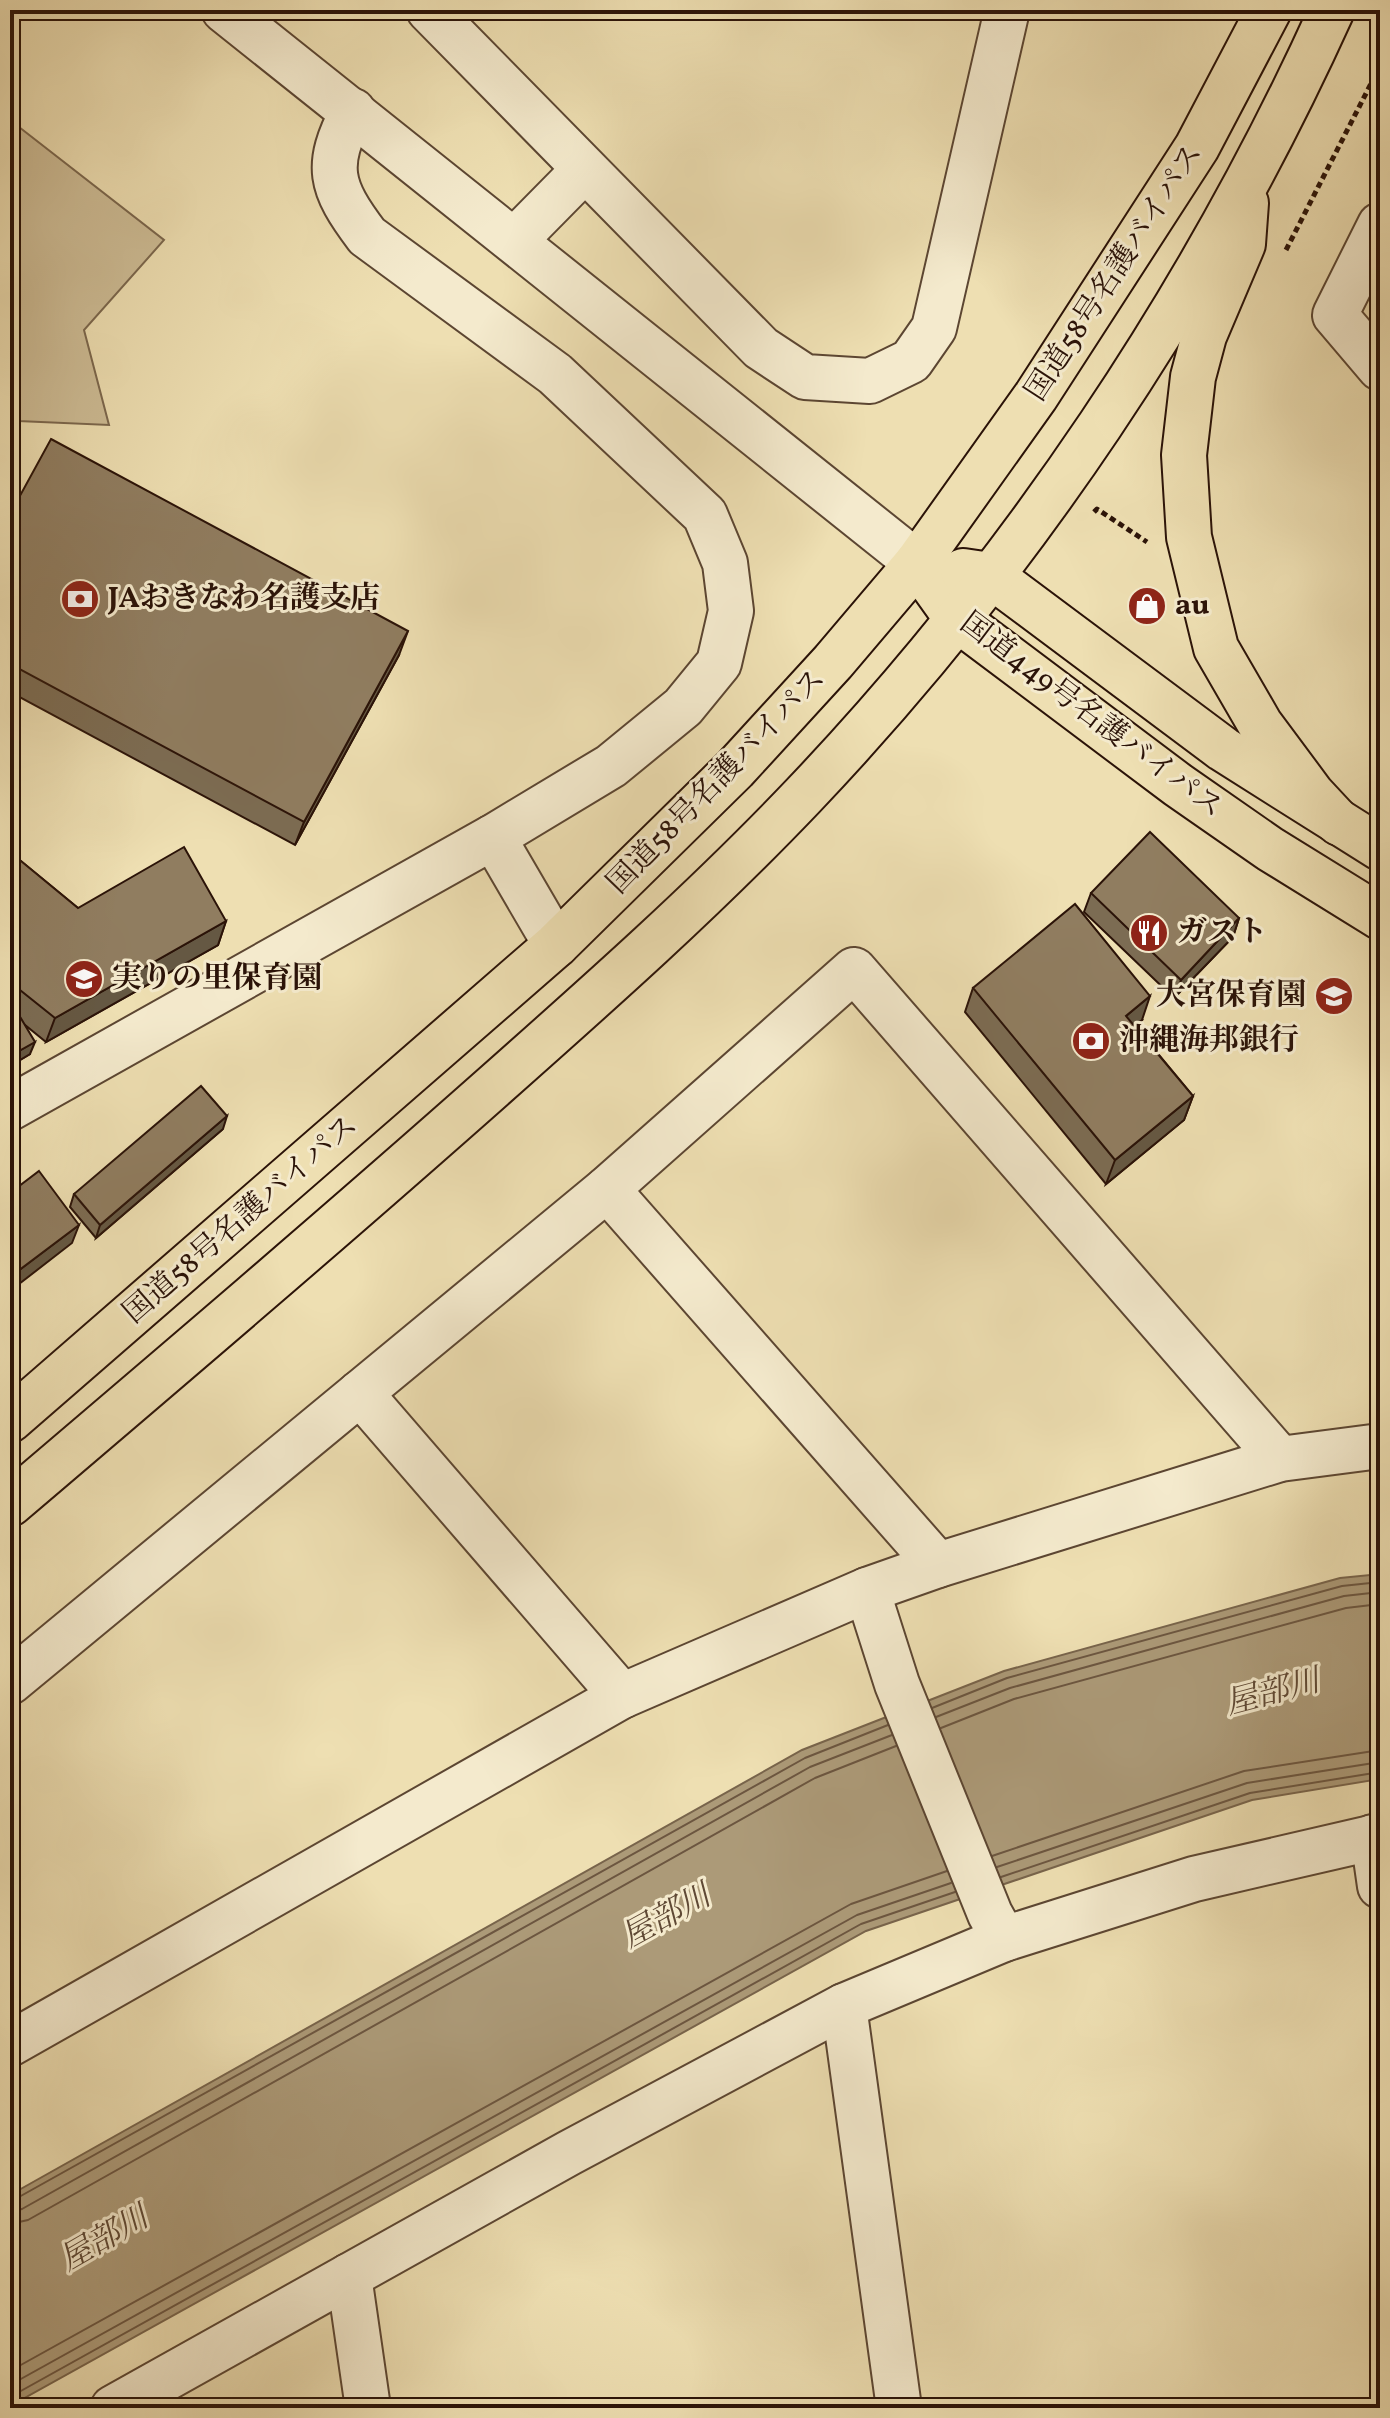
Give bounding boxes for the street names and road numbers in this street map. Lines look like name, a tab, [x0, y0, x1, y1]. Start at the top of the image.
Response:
street label: 国道58号名護バイパス	[1016, 136, 1214, 410]
street label: 国道449号名護バイパス	[951, 603, 1231, 829]
street label: 国道58号名護バイパス	[598, 660, 836, 904]
street label: 国道58号名護バイパス	[114, 1106, 368, 1334]

